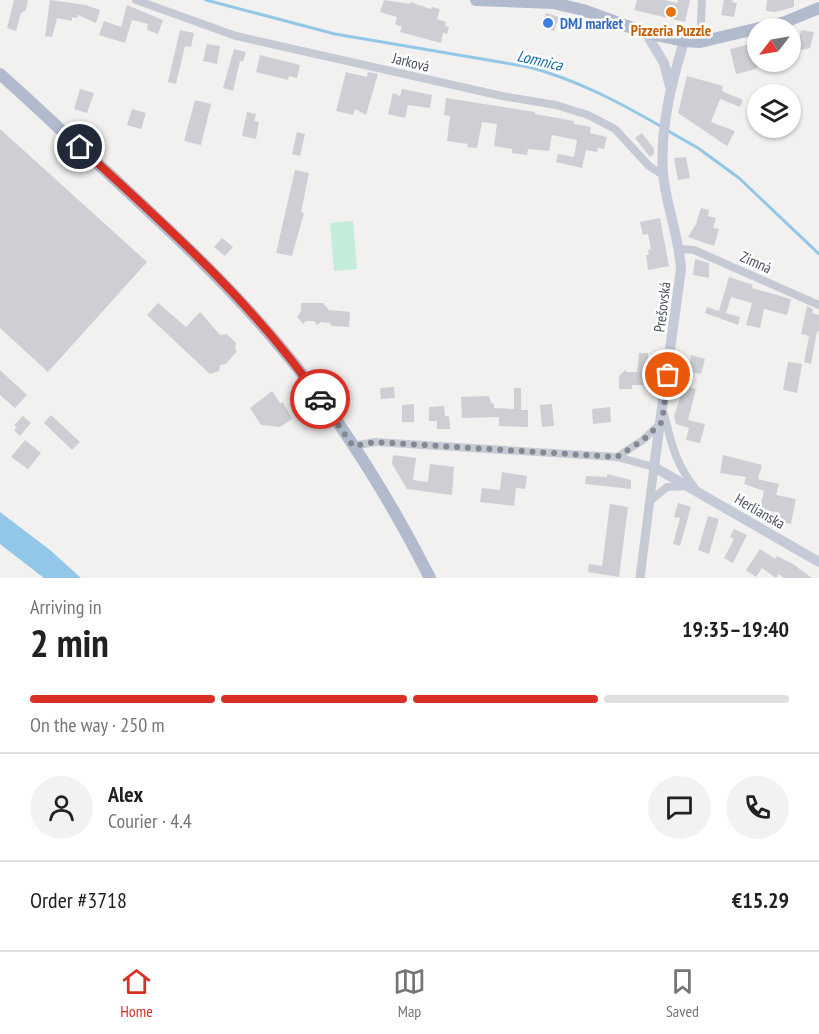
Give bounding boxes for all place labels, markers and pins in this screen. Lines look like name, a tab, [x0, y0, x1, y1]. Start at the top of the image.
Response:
marker: Pizzeria Puzzle	[664, 5, 678, 19]
place label: DMJ market	[560, 14, 623, 33]
marker: DMJ market	[541, 16, 555, 30]
place label: Pizzeria Puzzle	[631, 21, 711, 40]
pin	[54, 121, 105, 172]
pin	[642, 349, 693, 400]

